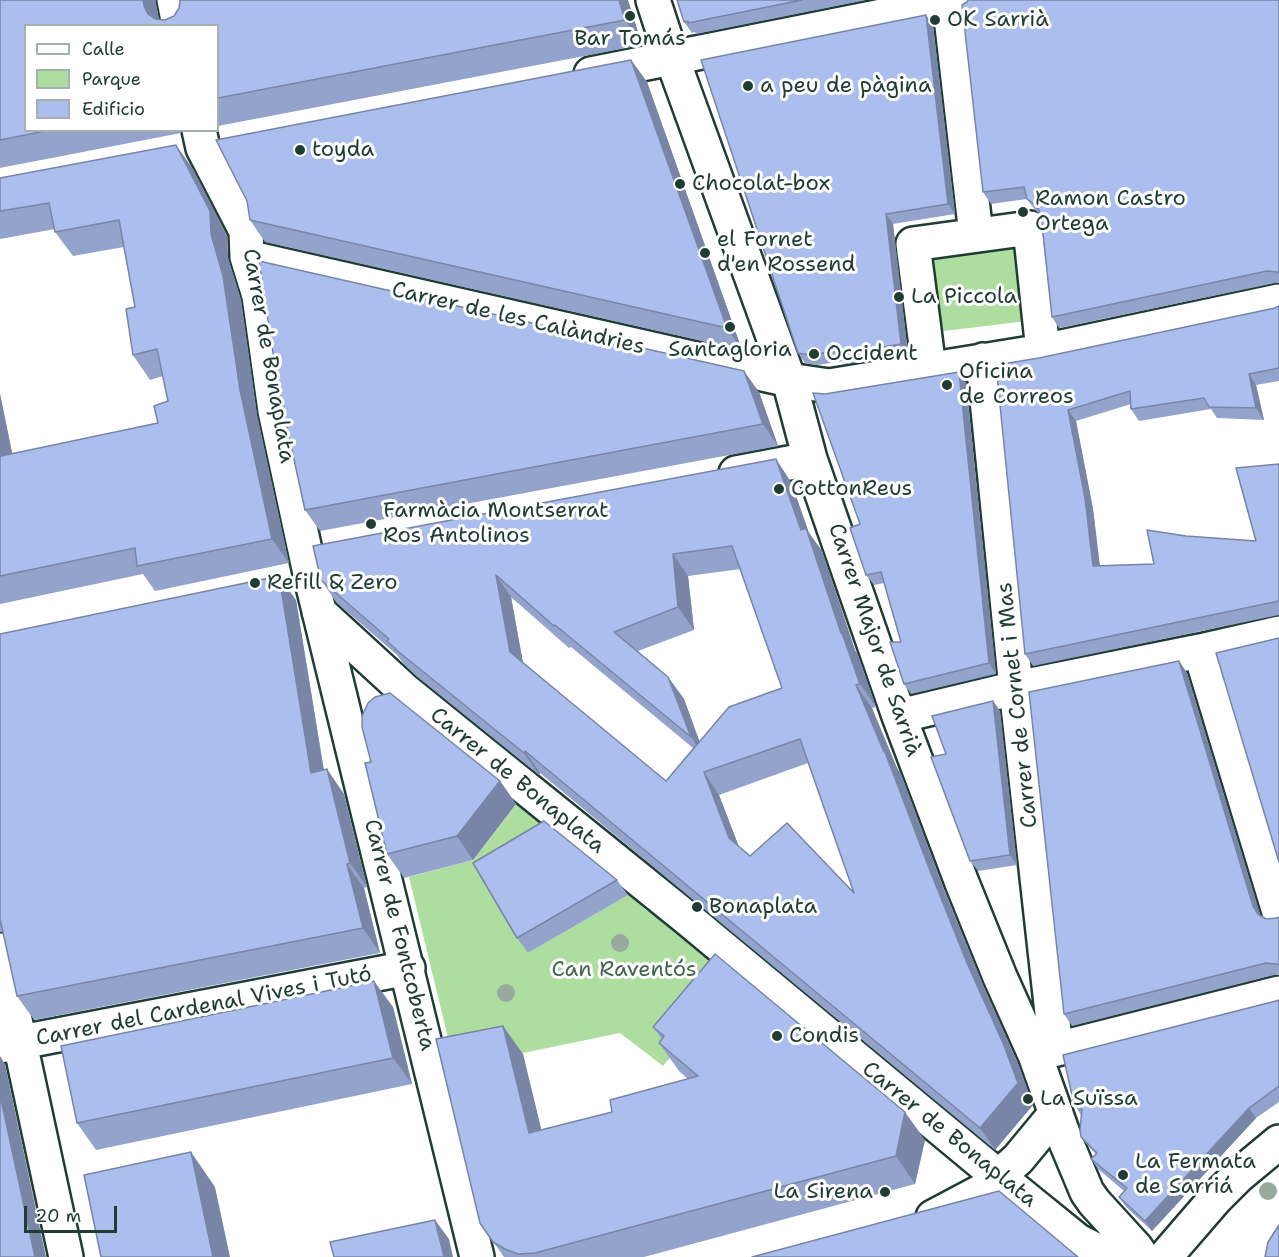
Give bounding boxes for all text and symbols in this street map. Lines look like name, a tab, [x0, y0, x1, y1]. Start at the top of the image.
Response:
place label: OK Sarrià	[947, 7, 1049, 33]
marker: Bar Tomás	[623, 9, 637, 23]
marker: OK Sarrià	[928, 13, 942, 27]
legend	[24, 24, 219, 132]
place label: Bar Tomás	[574, 26, 686, 52]
text: Calle	[82, 37, 125, 61]
text: Parque	[82, 67, 141, 91]
place label: a peu de pàgina	[760, 73, 932, 99]
marker: a peu de pàgina	[741, 79, 755, 93]
text: Edificio	[82, 97, 145, 121]
place label: toyda	[312, 137, 374, 163]
marker: toyda	[293, 143, 307, 157]
place label: Chocolat-box	[692, 171, 830, 197]
marker: Chocolat-box	[673, 177, 687, 191]
place label: Ramon Castro Ortega	[1035, 186, 1186, 237]
marker: Ramon Castro Ortega	[1016, 205, 1030, 219]
place label: el Fornet d'en Rossend	[717, 227, 856, 278]
marker: el Fornet d'en Rossend	[698, 246, 712, 260]
street label: Carrer de Bonaplata	[236, 247, 300, 465]
street label: Carrer de les Calàndries	[389, 277, 647, 361]
place label: La Piccola	[911, 284, 1017, 310]
marker: La Piccola	[892, 290, 906, 304]
marker: Santagloria	[723, 320, 737, 334]
place label: Santagloria	[668, 337, 792, 363]
place label: Occident	[826, 341, 918, 367]
marker: Occident	[807, 347, 821, 361]
place label: Oficina de Correos	[959, 359, 1074, 410]
marker: Oficina de Correos	[940, 378, 954, 392]
place label: CottonReus	[791, 476, 912, 502]
marker: CottonReus	[772, 482, 786, 496]
place label: Farmàcia Montserrat Ros Antolinos	[383, 498, 609, 550]
marker: Farmàcia Montserrat Ros Antolinos	[364, 517, 378, 531]
street label: Carrer Major de Sarrià	[822, 520, 926, 760]
place label: Refill & Zero	[267, 570, 398, 596]
marker: Refill & Zero	[248, 576, 262, 590]
street label: Carrer de Cornet i Mas	[992, 581, 1044, 829]
street label: Carrer de Bonaplata	[424, 702, 610, 860]
street label: Carrer de Fontcoberta	[358, 817, 440, 1053]
place label: Bonaplata	[709, 894, 817, 920]
marker: Bonaplata	[690, 900, 704, 914]
park label: Can Raventós	[551, 957, 697, 983]
street label: Carrer del Cardenal Vives i Tutó	[34, 961, 374, 1053]
place label: Condis	[789, 1023, 859, 1049]
marker: Condis	[770, 1029, 784, 1043]
street label: Carrer de Bonaplata	[856, 1056, 1042, 1214]
place label: La Suïssa	[1040, 1086, 1138, 1112]
marker: La Suïssa	[1021, 1092, 1035, 1106]
place label: La Fermata de Sarriá	[1135, 1149, 1256, 1200]
marker: La Fermata de Sarriá	[1116, 1168, 1130, 1182]
place label: La Sirena	[773, 1179, 873, 1205]
marker: La Sirena	[878, 1185, 892, 1199]
scale bar	[27, 1194, 120, 1232]
text: 20 m	[35, 1204, 81, 1228]

